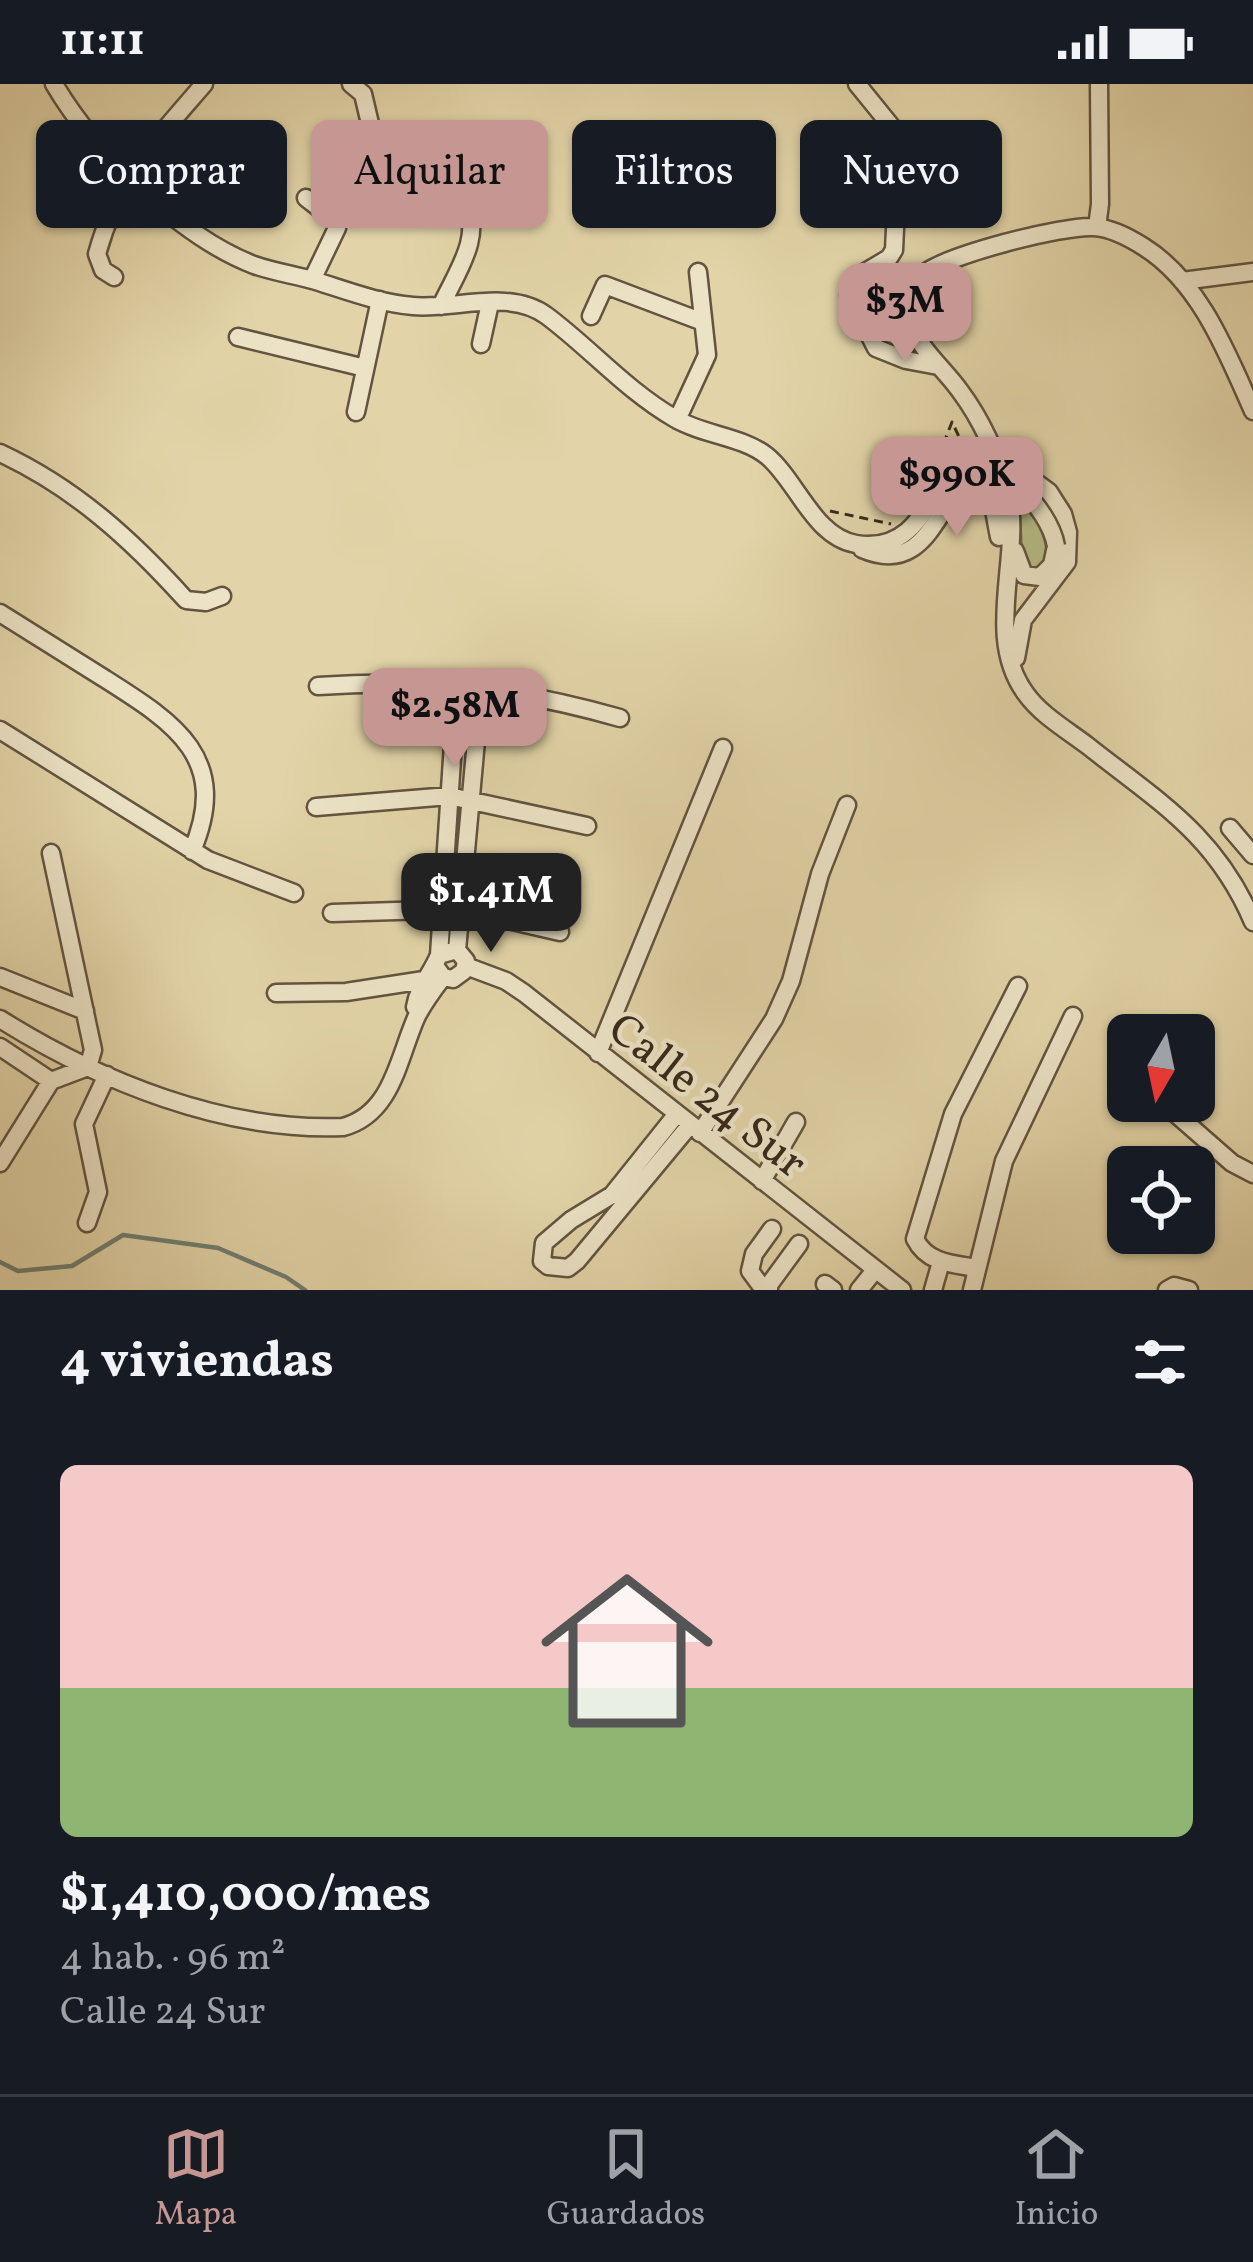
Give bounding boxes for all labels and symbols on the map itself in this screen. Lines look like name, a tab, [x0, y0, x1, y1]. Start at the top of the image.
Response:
pin: $3M	[847, 263, 963, 365]
pin: $990K	[873, 437, 1041, 539]
pin: $2.58M	[357, 668, 553, 770]
pin: $1.41M	[393, 853, 589, 955]
street label: Calle 24 Sur	[594, 1000, 819, 1195]
north arrow	[1107, 1014, 1215, 1122]

